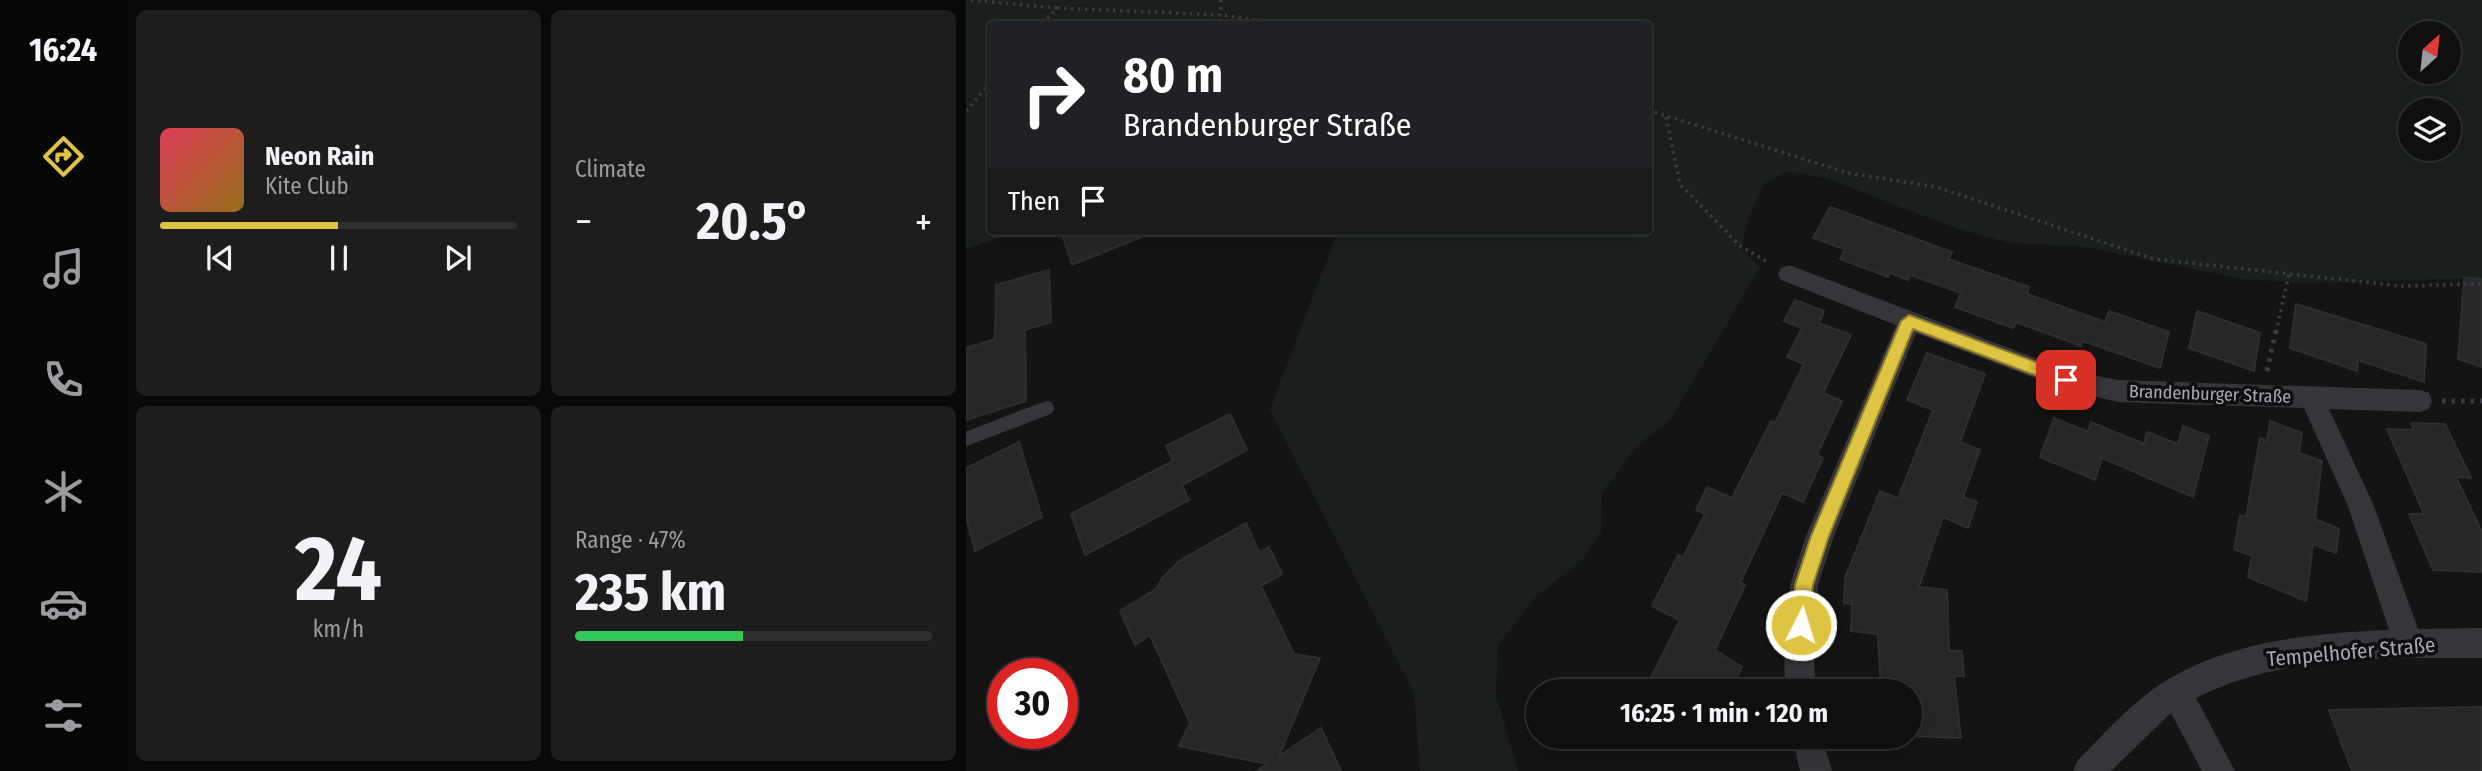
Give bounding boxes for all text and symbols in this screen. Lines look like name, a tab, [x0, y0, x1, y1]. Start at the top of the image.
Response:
north arrow	[2398, 21, 2460, 84]
map controls	[2398, 21, 2461, 161]
text: 16:24	[29, 31, 97, 69]
text: 80 m	[1123, 46, 1223, 105]
icon: right	[1008, 49, 1099, 140]
button: layers	[2398, 98, 2461, 161]
text: Brandenburger Straße	[1123, 106, 1412, 144]
icon: directions	[39, 132, 88, 181]
text: Neon Rain	[265, 141, 374, 172]
text: Climate	[575, 155, 646, 183]
text: Kite Club	[265, 172, 349, 200]
icon: arrive	[1074, 182, 1112, 220]
text: Then	[1008, 186, 1060, 217]
text: 20.5°	[696, 190, 811, 253]
text: −	[575, 199, 592, 245]
text: +	[915, 199, 932, 245]
icon: previous	[201, 239, 239, 277]
icon: pause	[320, 239, 358, 277]
icon: next	[439, 239, 477, 277]
icon: music	[39, 244, 88, 293]
pin	[2036, 350, 2096, 410]
icon: phone	[39, 355, 88, 404]
icon: arrive	[2047, 361, 2085, 399]
street label: Brandenburger Straße	[2128, 380, 2292, 408]
icon: climate	[39, 467, 88, 516]
text: 24	[295, 515, 382, 624]
text: Range · 47%	[575, 526, 686, 554]
text: 235 km	[575, 561, 726, 624]
icon: car	[39, 579, 88, 628]
position arrow	[1764, 588, 1838, 662]
text: km/h	[313, 615, 364, 643]
street label: Tempelhofer Straße	[2266, 632, 2436, 672]
speed limit sign: 30	[987, 658, 1078, 749]
icon: filters	[39, 691, 88, 740]
text: 16:25 · 1 min · 120 m	[1620, 698, 1828, 729]

